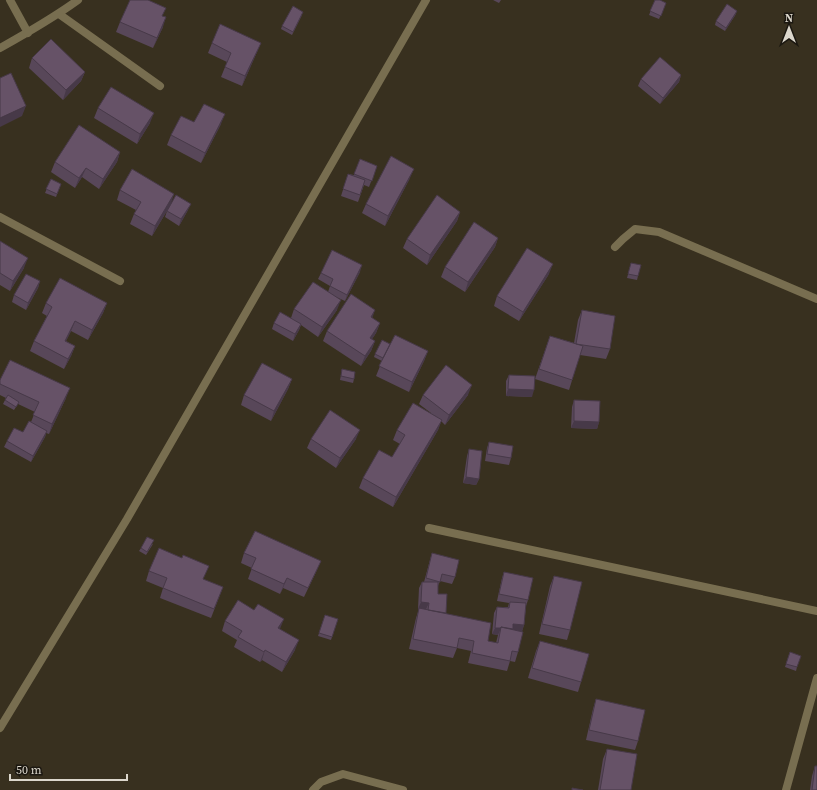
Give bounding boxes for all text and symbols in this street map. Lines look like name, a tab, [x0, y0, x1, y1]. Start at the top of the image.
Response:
north arrow	[769, 8, 809, 48]
text: N	[785, 11, 793, 26]
scale bar	[10, 756, 127, 782]
text: 50 m	[16, 762, 42, 778]

